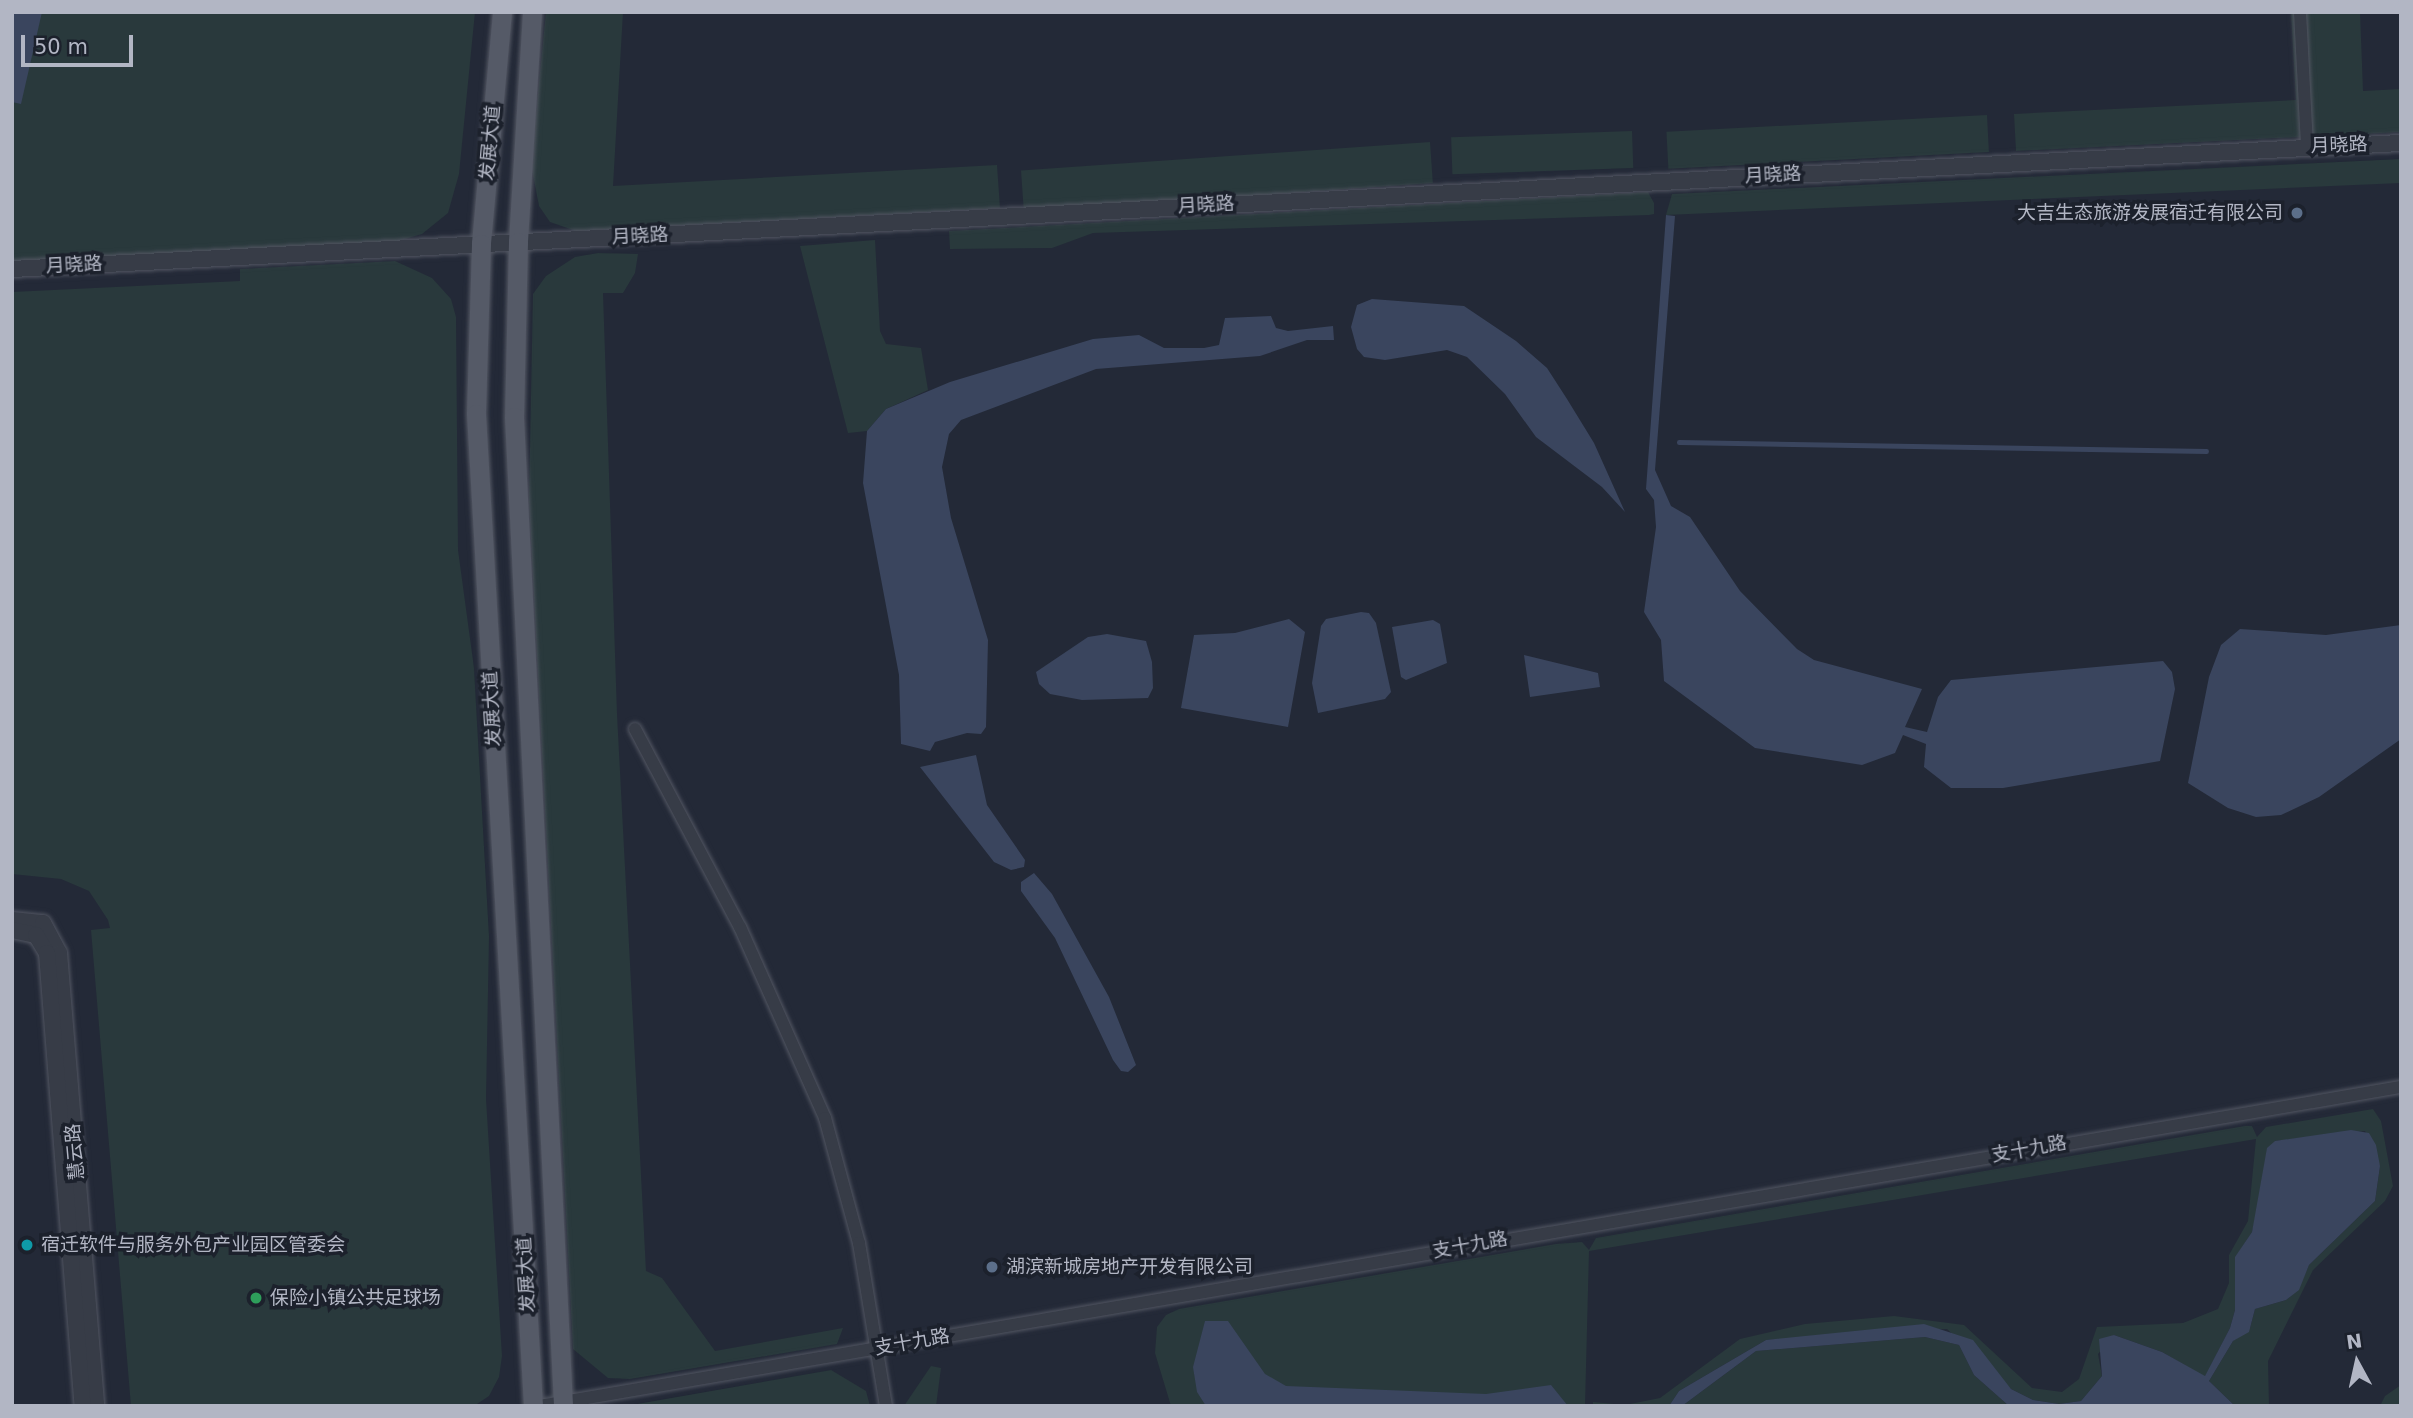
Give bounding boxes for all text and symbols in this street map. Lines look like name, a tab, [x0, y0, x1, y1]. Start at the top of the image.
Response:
scale bar	[24, 21, 136, 65]
text: 50 m	[34, 35, 88, 59]
street label: 发展大道	[475, 104, 505, 182]
street label: 月晓路	[2310, 133, 2368, 157]
street label: 月晓路	[1744, 162, 1802, 188]
street label: 月晓路	[1177, 192, 1235, 218]
place label: 大吉生态旅游发展宿迁有限公司	[2017, 202, 2283, 224]
marker: 大吉生态旅游发展宿迁有限公司	[2289, 205, 2305, 221]
street label: 月晓路	[611, 223, 669, 249]
street label: 月晓路	[45, 252, 103, 278]
street label: 发展大道	[479, 670, 505, 748]
street label: 慧云路	[61, 1123, 89, 1181]
street label: 支十九路	[1990, 1131, 2068, 1167]
street label: 支十九路	[1431, 1227, 1509, 1263]
place label: 宿迁软件与服务外包产业园区管委会	[41, 1234, 345, 1256]
street label: 发展大道	[513, 1236, 539, 1314]
marker: 宿迁软件与服务外包产业园区管委会	[19, 1237, 35, 1253]
place label: 湖滨新城房地产开发有限公司	[1006, 1256, 1253, 1278]
marker: 湖滨新城房地产开发有限公司	[984, 1259, 1000, 1275]
place label: 保险小镇公共足球场	[270, 1287, 441, 1309]
marker: 保险小镇公共足球场	[248, 1290, 264, 1306]
street label: 支十九路	[873, 1324, 951, 1360]
north arrow	[2322, 1327, 2392, 1397]
text: N	[2345, 1329, 2363, 1353]

